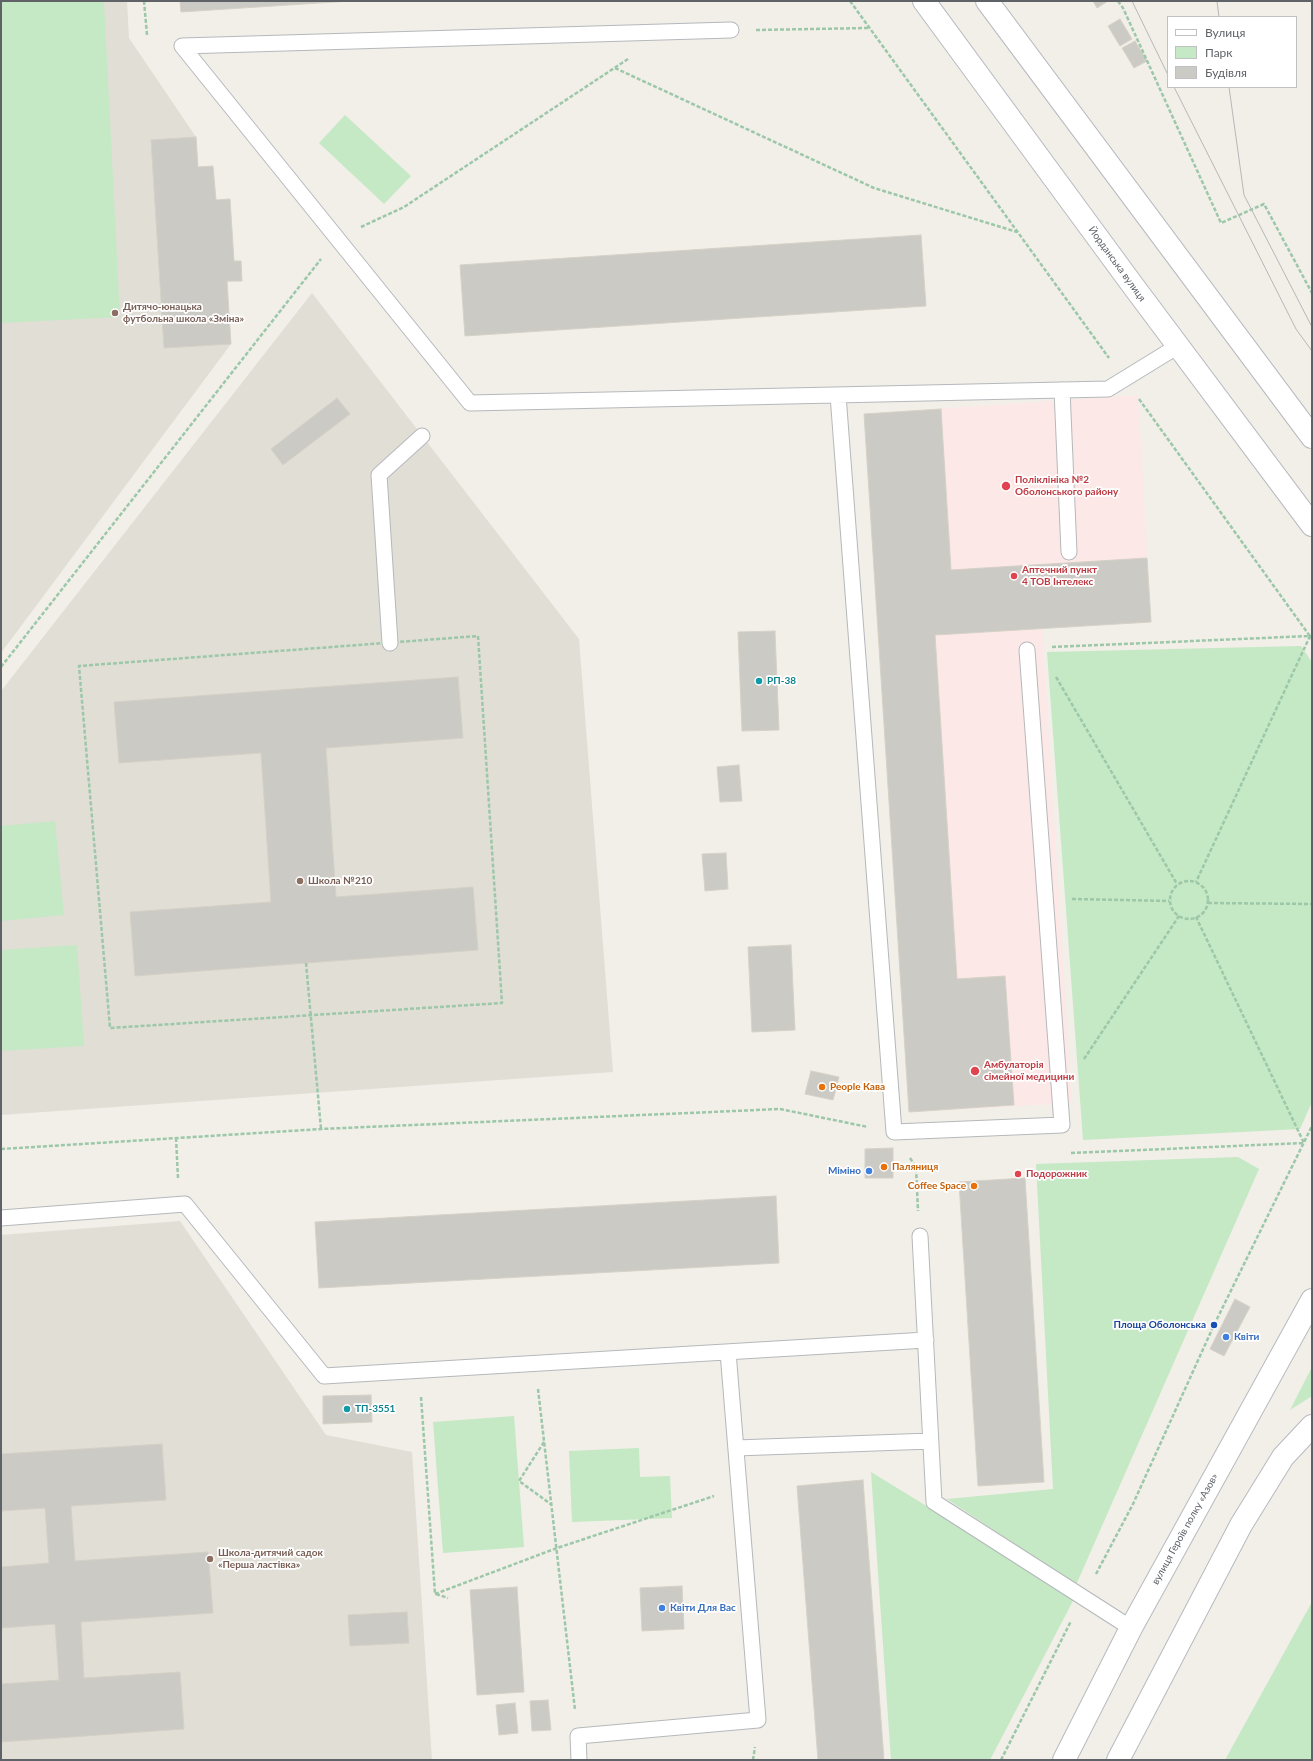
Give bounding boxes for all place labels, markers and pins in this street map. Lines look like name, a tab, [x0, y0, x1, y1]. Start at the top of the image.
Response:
place label: Дитячо-юнацька футбольна школа «Зміна»	[123, 301, 244, 324]
marker: Дитячо-юнацька футбольна школа «Зміна»	[110, 308, 120, 318]
place label: Поліклініка №2 Оболонського району	[1015, 474, 1118, 498]
marker: Поліклініка №2 Оболонського району	[1000, 480, 1012, 492]
place label: Аптечний пункт 4 ТОВ Інтелекс	[1022, 564, 1097, 588]
marker: Аптечний пункт 4 ТОВ Інтелекс	[1009, 571, 1019, 581]
place label: РП-38	[767, 675, 796, 687]
marker: РП-38	[754, 676, 764, 686]
place label: Школа №210	[308, 875, 372, 887]
marker: Школа №210	[295, 876, 305, 886]
place label: Амбулаторія сімейної медицини	[984, 1059, 1074, 1082]
marker: Амбулаторія сімейної медицини	[969, 1065, 981, 1077]
place label: People Кава	[830, 1081, 885, 1093]
marker: People Кава	[817, 1082, 827, 1092]
place label: Паляниця	[892, 1161, 938, 1173]
marker: Паляниця	[879, 1162, 889, 1172]
place label: Міміно	[828, 1165, 861, 1177]
marker: Міміно	[864, 1166, 874, 1176]
place label: Подорожник	[1026, 1168, 1087, 1180]
marker: Подорожник	[1013, 1169, 1023, 1179]
place label: Coffee Space	[908, 1180, 966, 1192]
marker: Coffee Space	[969, 1181, 979, 1191]
place label: Площа Оболонська	[1113, 1319, 1206, 1331]
marker: Площа Оболонська	[1209, 1320, 1219, 1330]
place label: Квіти	[1234, 1331, 1259, 1343]
marker: Квіти	[1221, 1332, 1231, 1342]
place label: ТП-3551	[355, 1403, 395, 1415]
marker: ТП-3551	[342, 1404, 352, 1414]
place label: Школа-дитячий садок «Перша ластівка»	[218, 1547, 323, 1570]
marker: Школа-дитячий садок «Перша ластівка»	[205, 1554, 215, 1564]
place label: Квіти Для Вас	[670, 1602, 736, 1614]
marker: Квіти Для Вас	[657, 1603, 667, 1613]

